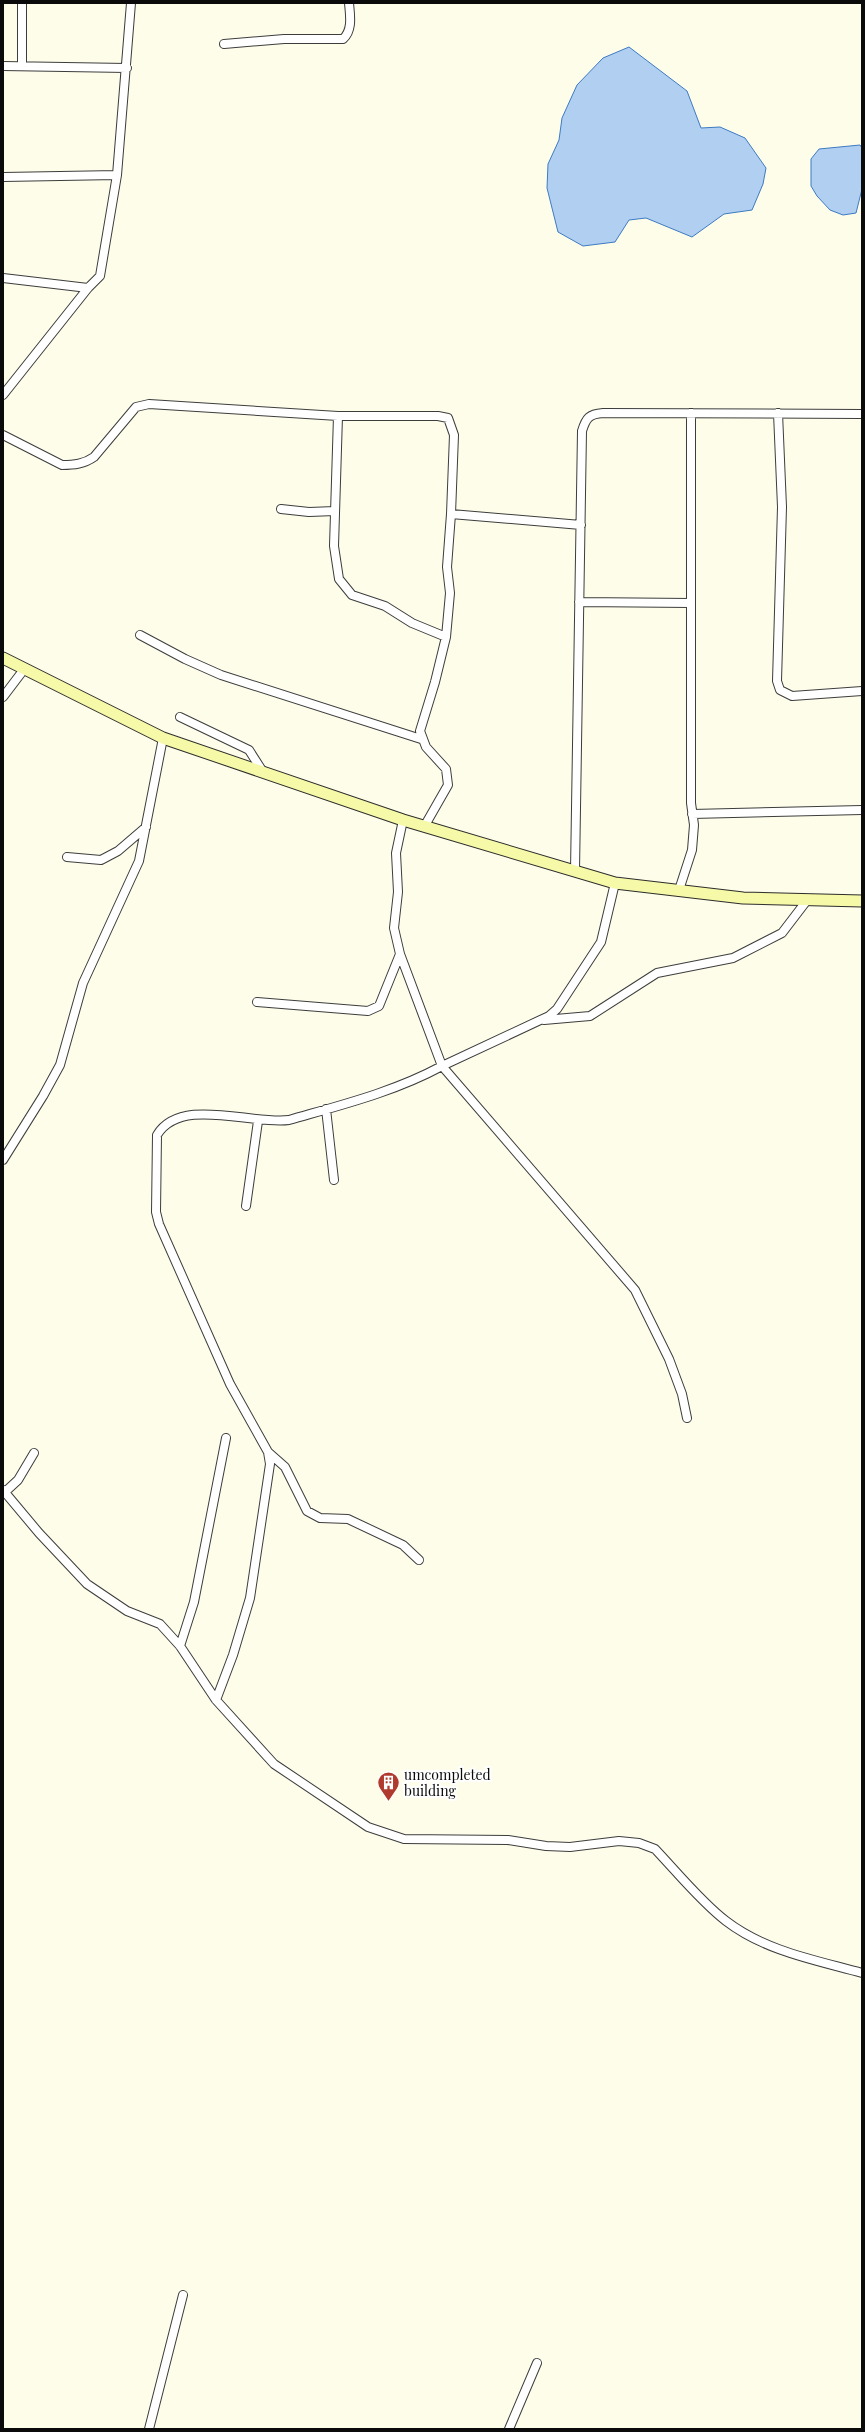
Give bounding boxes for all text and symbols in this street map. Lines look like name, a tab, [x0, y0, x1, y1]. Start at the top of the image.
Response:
place label: umcompleted building	[404, 1765, 491, 1800]
building icon: umcompleted building	[375, 1769, 401, 1802]

